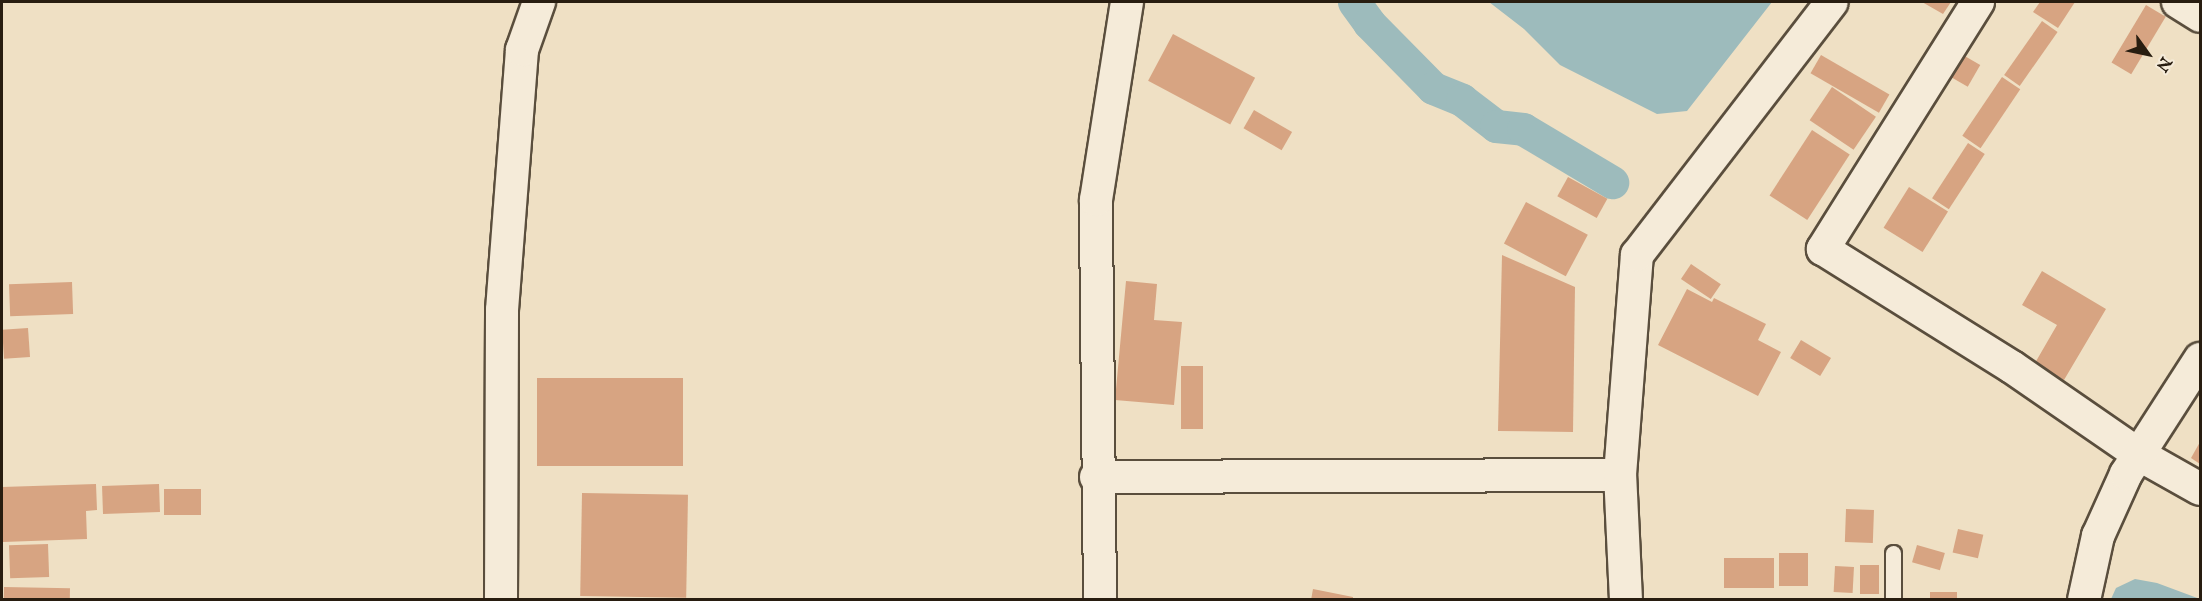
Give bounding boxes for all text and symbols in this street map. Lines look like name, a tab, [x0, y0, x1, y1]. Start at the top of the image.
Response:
north arrow	[2118, 24, 2178, 84]
text: N	[2151, 53, 2175, 75]

